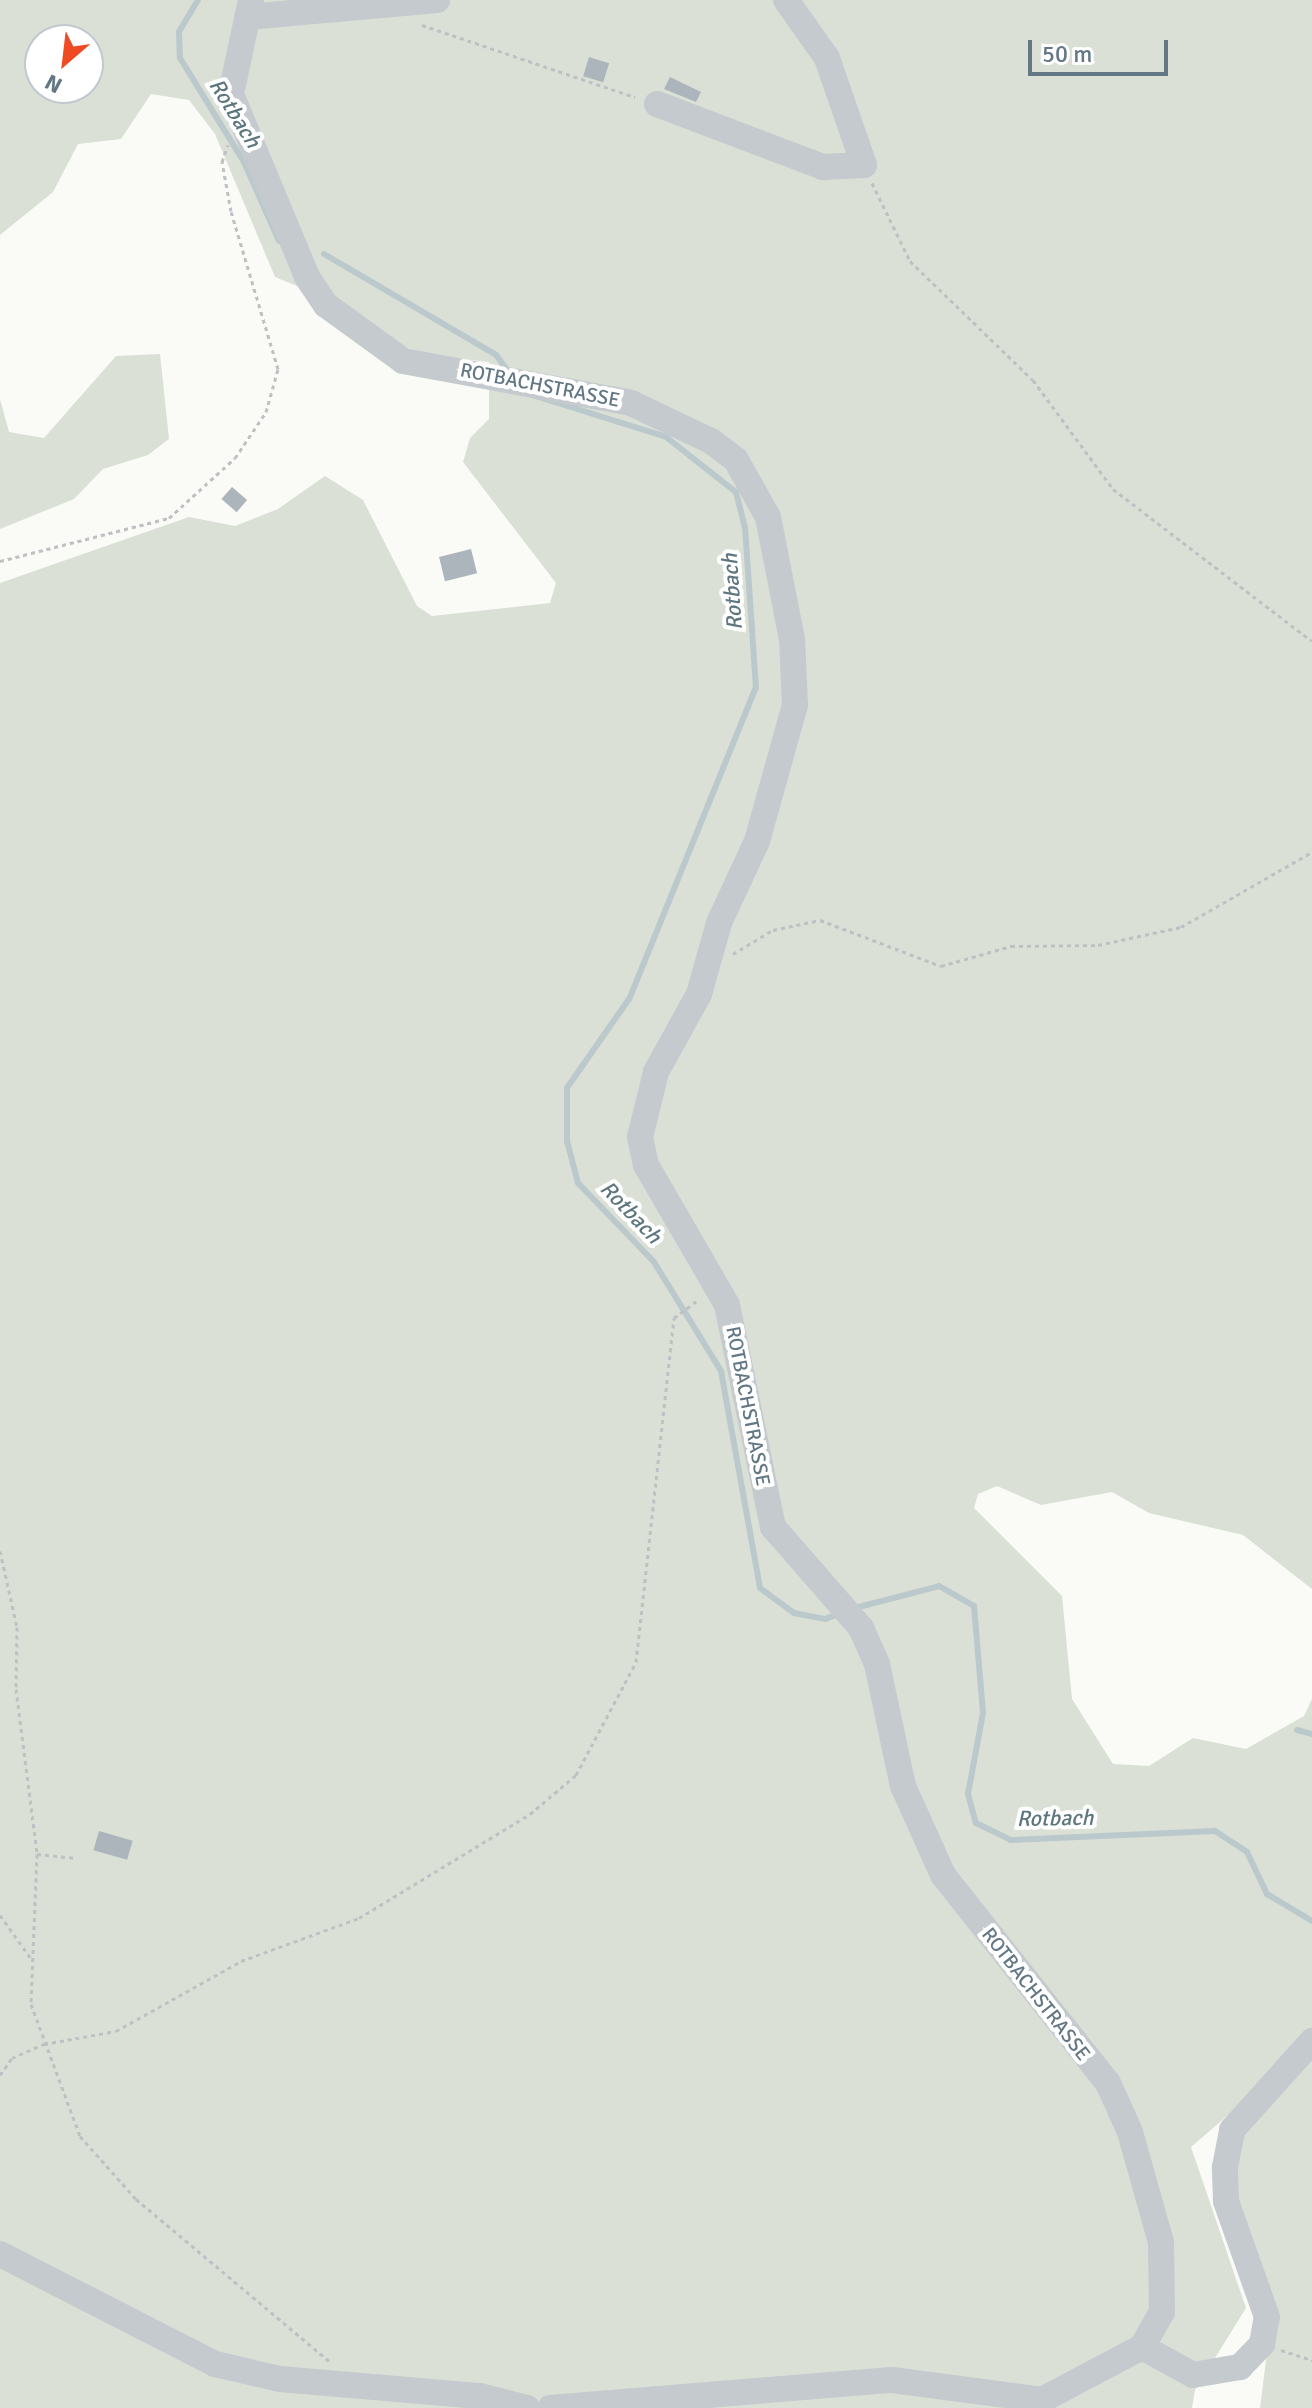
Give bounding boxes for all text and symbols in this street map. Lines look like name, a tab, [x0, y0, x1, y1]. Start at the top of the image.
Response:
north arrow	[24, 24, 104, 104]
scale bar	[1032, 24, 1172, 74]
text: 50 m	[1042, 39, 1092, 69]
text: N	[40, 68, 67, 99]
water label: Rotbach	[203, 73, 267, 153]
street label: ROTBACHSTRASSE	[458, 358, 622, 412]
water label: Rotbach	[716, 553, 748, 631]
water label: Rotbach	[595, 1175, 667, 1249]
street label: ROTBACHSTRASSE	[721, 1324, 775, 1488]
water label: Rotbach	[1016, 1804, 1094, 1832]
street label: ROTBACHSTRASSE	[977, 1923, 1095, 2065]

